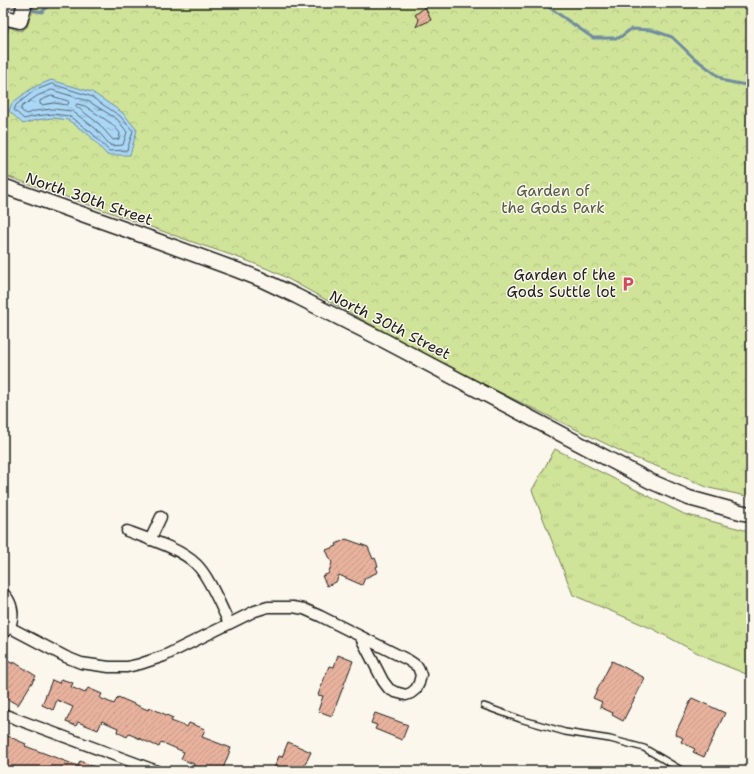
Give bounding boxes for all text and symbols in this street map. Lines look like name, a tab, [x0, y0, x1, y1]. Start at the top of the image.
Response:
street label: North 30th Street	[23, 168, 155, 230]
park label: Garden of the Gods Park	[501, 181, 605, 218]
place label: Garden of the Gods Suttle lot	[507, 265, 616, 302]
parking icon: Garden of the Gods Suttle lot	[619, 275, 637, 293]
street label: North 30th Street	[326, 286, 454, 364]

